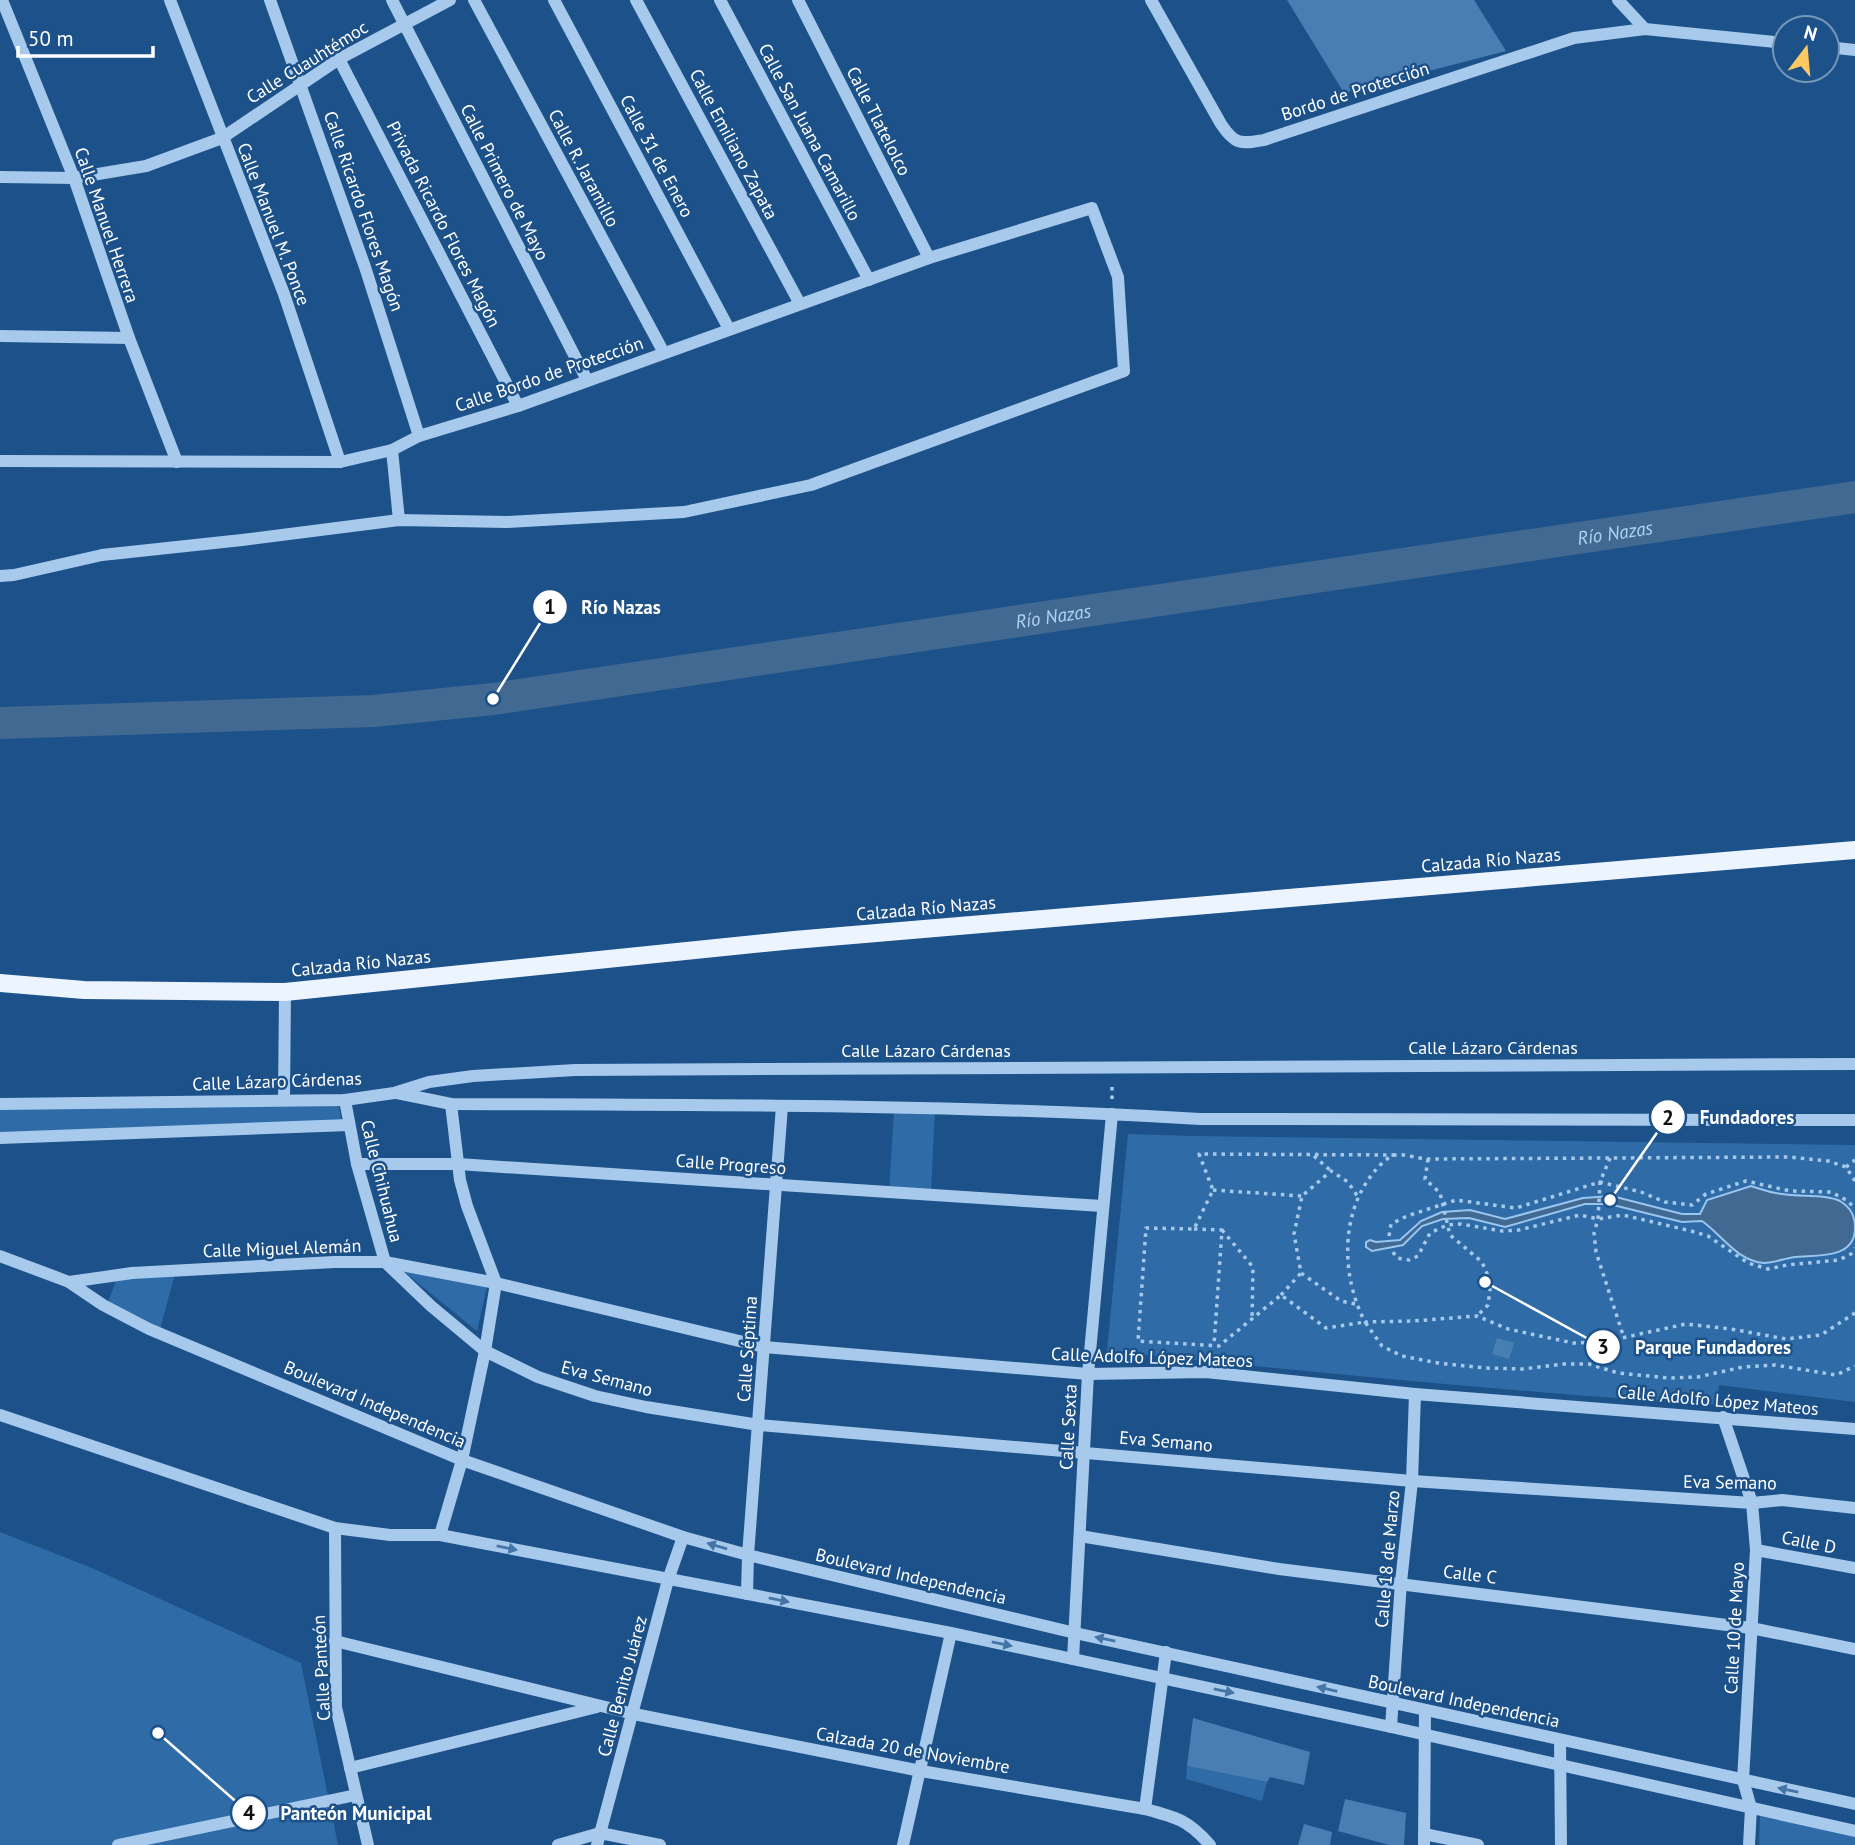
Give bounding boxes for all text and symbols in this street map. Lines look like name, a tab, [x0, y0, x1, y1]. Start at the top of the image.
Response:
scale bar	[18, 14, 152, 58]
north arrow	[1771, 14, 1841, 84]
street label: Calle Cuauhtémoc	[242, 15, 372, 109]
text: N	[1801, 19, 1820, 46]
text: 50 m	[28, 25, 74, 52]
street label: Calle San Juana Camarillo	[753, 39, 867, 225]
street label: Bordo de Protección	[1278, 56, 1432, 126]
street label: Calle Tlatelolco	[842, 63, 916, 179]
street label: Calle Emiliano Zapata	[685, 65, 783, 223]
street label: Calle 31 de Enero	[615, 91, 699, 221]
street label: Calle Primero de Mayo	[456, 100, 554, 264]
street label: Calle R. Jaramillo	[543, 105, 625, 231]
street label: Calle Ricardo Flores Magón	[319, 108, 409, 314]
street label: Privada Ricardo Flores Magón	[382, 117, 506, 331]
street label: Calle Manuel M. Ponce	[232, 139, 316, 309]
street label: Calle Manuel Herrera	[70, 144, 144, 306]
street label: Calle Bordo de Protección	[452, 331, 646, 417]
water label: Río Nazas	[1576, 515, 1655, 550]
callout: Río Nazas	[532, 587, 675, 627]
text: 1	[544, 593, 556, 620]
text: Río Nazas	[581, 595, 661, 619]
water label: Río Nazas	[1014, 598, 1093, 633]
street label: Calzada Río Nazas	[1420, 842, 1562, 878]
street label: Calzada Río Nazas	[855, 890, 997, 926]
street label: Calzada Río Nazas	[290, 944, 432, 982]
street label: Calle Lázaro Cárdenas	[1408, 1036, 1578, 1059]
street label: Calle Lázaro Cárdenas	[841, 1039, 1011, 1062]
street label: Calle Lázaro Cárdenas	[192, 1067, 362, 1095]
callout: Fundadores	[1651, 1097, 1808, 1137]
text: 2	[1662, 1104, 1674, 1131]
text: Fundadores	[1700, 1105, 1794, 1129]
street label: Calle Chihuahua	[356, 1117, 408, 1245]
street label: Calle Progreso	[675, 1149, 787, 1179]
street label: Calle Miguel Alemán	[202, 1234, 362, 1262]
street label: Calle Séptima	[732, 1295, 762, 1403]
callout: Parque Fundadores	[1586, 1327, 1805, 1367]
text: 3	[1597, 1333, 1609, 1360]
text: Parque Fundadores	[1635, 1335, 1791, 1359]
street label: Calle Adolfo López Mateos	[1051, 1342, 1253, 1372]
street label: Boulevard Independencia	[281, 1355, 469, 1453]
street label: Eva Semano	[559, 1355, 655, 1401]
street label: Calle Adolfo López Mateos	[1616, 1380, 1820, 1420]
street label: Calle Sexta	[1054, 1383, 1082, 1471]
street label: Eva Semano	[1118, 1425, 1214, 1457]
street label: Eva Semano	[1683, 1470, 1777, 1494]
street label: Calle 18 de Marzo	[1370, 1489, 1404, 1629]
street label: Calle D	[1780, 1525, 1838, 1559]
one-way arrow	[706, 1540, 728, 1551]
one-way arrow	[496, 1543, 518, 1554]
street label: Boulevard Independencia	[813, 1543, 1009, 1609]
street label: Calle C	[1442, 1559, 1498, 1589]
street label: Calle 10 de Mayo	[1719, 1561, 1749, 1695]
one-way arrow	[768, 1595, 790, 1606]
street label: Calle Benito Juárez	[592, 1613, 652, 1759]
street label: Calle Panteón	[307, 1615, 335, 1721]
one-way arrow	[1094, 1633, 1116, 1644]
one-way arrow	[991, 1639, 1013, 1650]
street label: Boulevard Independencia	[1366, 1669, 1562, 1733]
one-way arrow	[1316, 1683, 1338, 1694]
one-way arrow	[1213, 1686, 1235, 1697]
street label: Calzada 20 de Noviembre	[814, 1722, 1012, 1778]
one-way arrow	[1777, 1784, 1799, 1795]
callout: Panteón Municipal	[231, 1793, 445, 1833]
text: 4	[243, 1799, 255, 1826]
text: Panteón Municipal	[280, 1801, 432, 1825]

